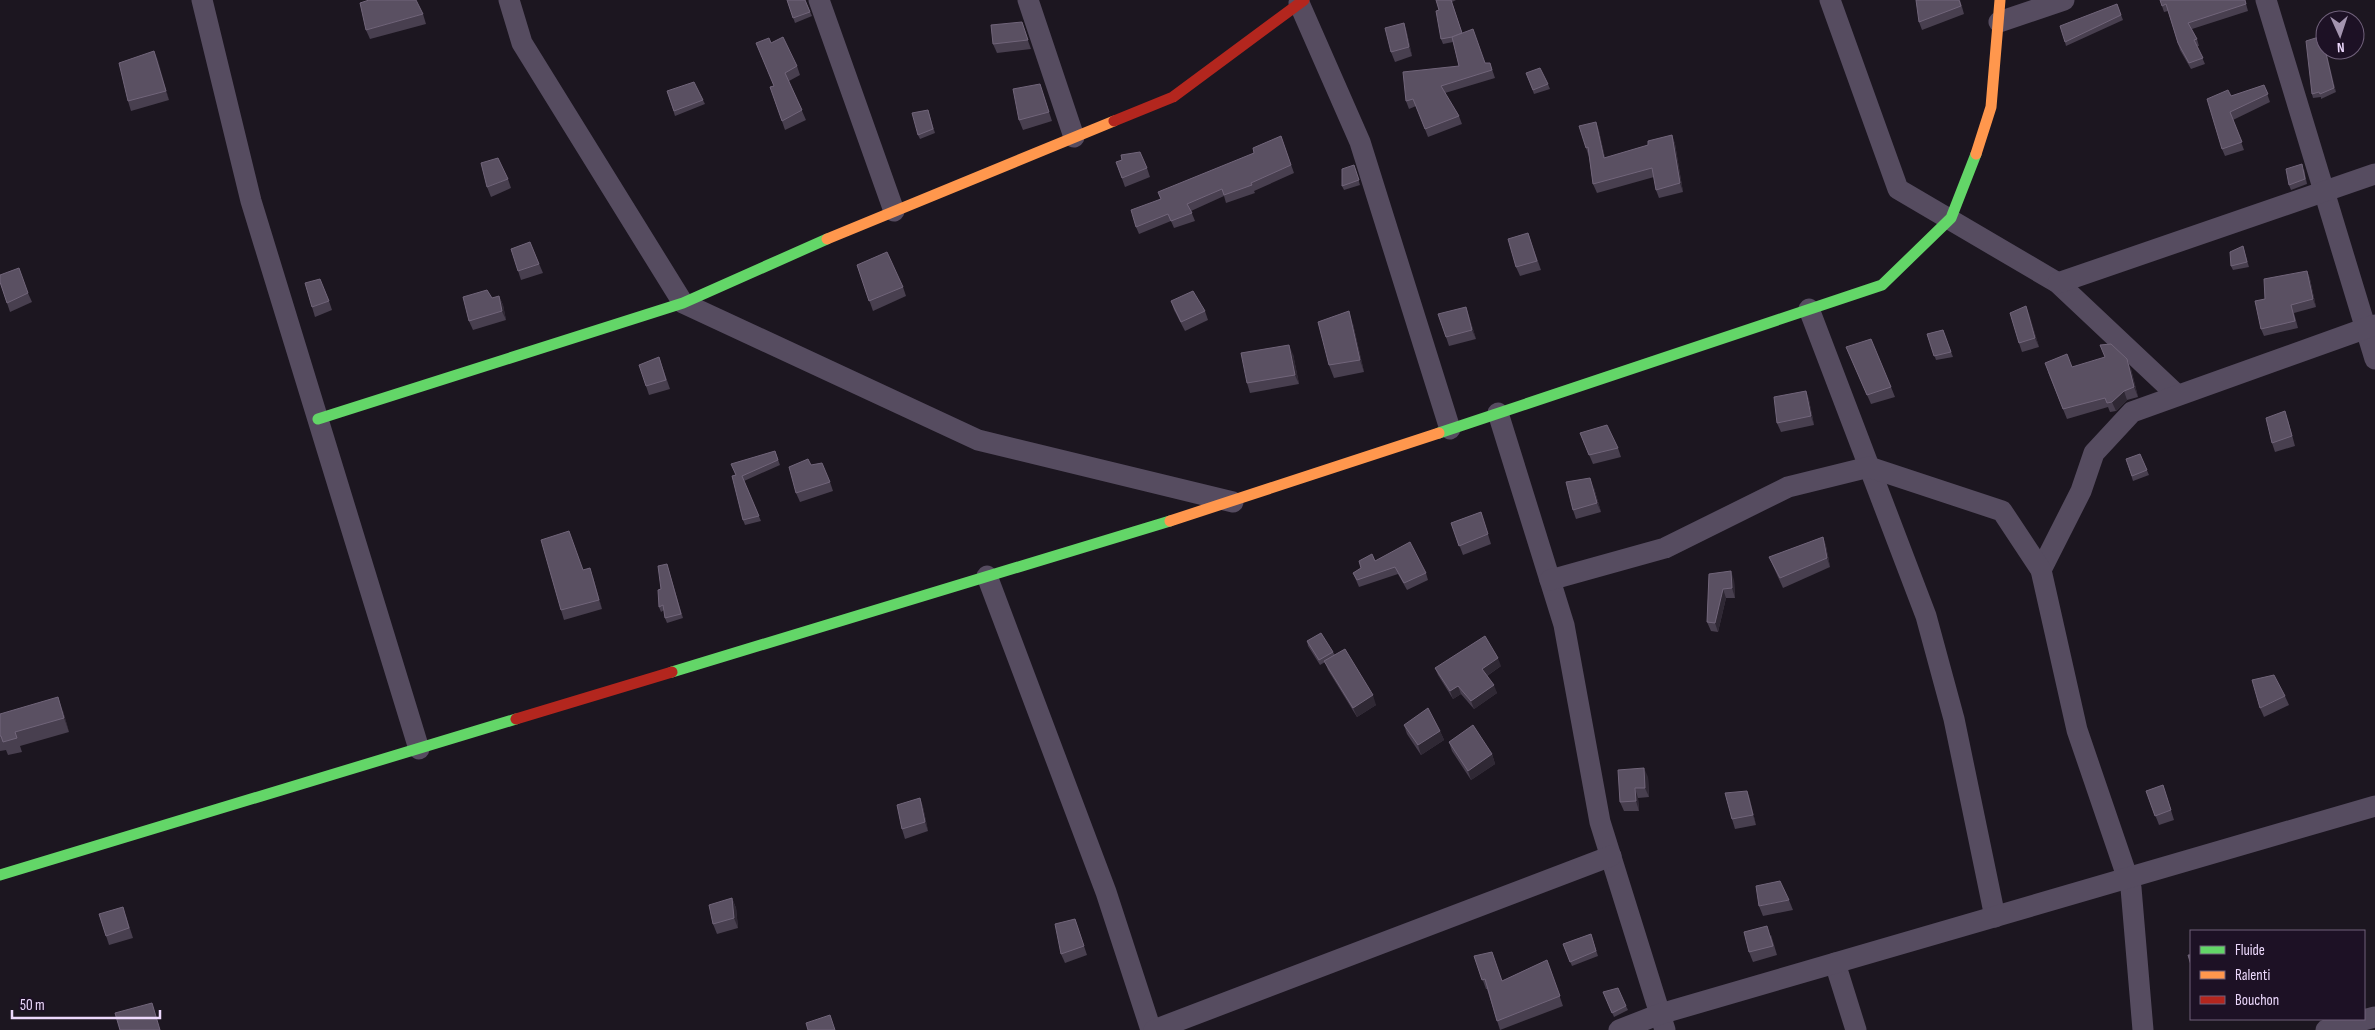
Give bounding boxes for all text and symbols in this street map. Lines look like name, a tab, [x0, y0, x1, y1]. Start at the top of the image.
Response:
north arrow	[2315, 10, 2365, 60]
text: N	[2336, 39, 2345, 56]
legend	[2190, 930, 2365, 1020]
text: Fluide	[2235, 941, 2265, 960]
text: Ralenti	[2235, 966, 2270, 985]
scale bar	[12, 988, 160, 1020]
text: Bouchon	[2235, 991, 2279, 1010]
text: 50 m	[20, 996, 45, 1015]

